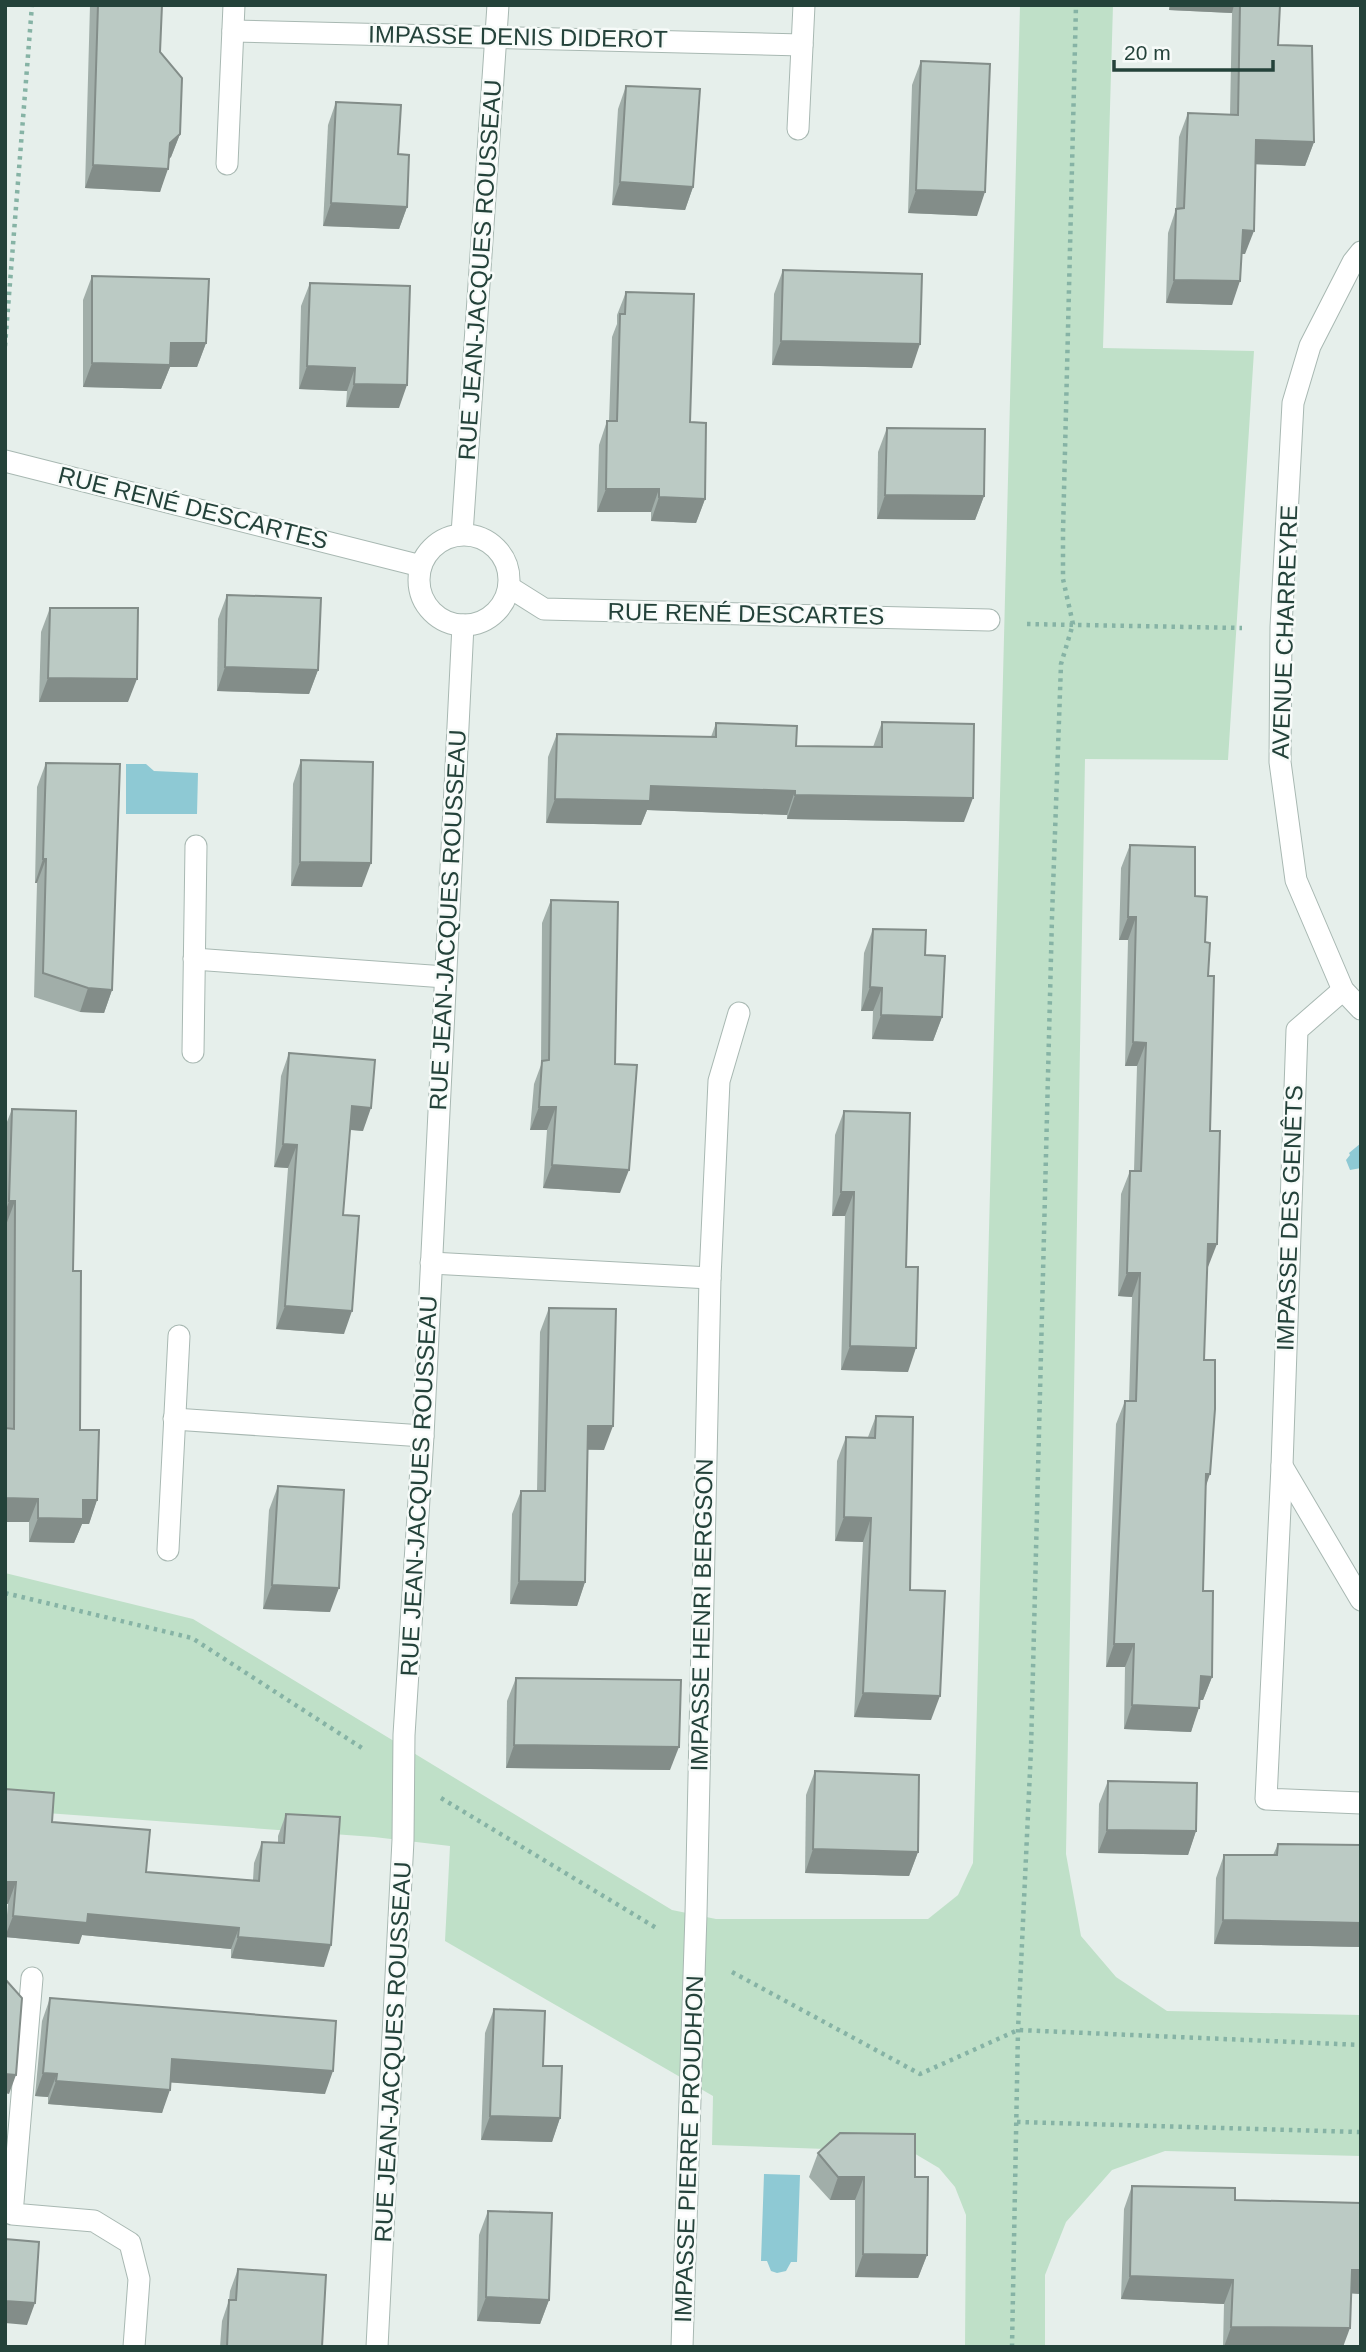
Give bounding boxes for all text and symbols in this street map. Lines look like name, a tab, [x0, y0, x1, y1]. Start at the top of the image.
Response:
street label: IMPASSE DENIS DIDEROT	[368, 20, 668, 53]
scale bar	[1114, 28, 1273, 72]
text: 20 m	[1124, 41, 1171, 64]
street label: RUE JEAN-JACQUES ROUSSEAU	[453, 79, 506, 461]
street label: RUE RENÉ DESCARTES	[55, 461, 331, 554]
street label: AVENUE CHARREYRE	[1267, 504, 1302, 760]
street label: RUE RENÉ DESCARTES	[607, 598, 885, 629]
street label: RUE JEAN-JACQUES ROUSSEAU	[424, 729, 471, 1111]
street label: IMPASSE DES GENÊTS	[1271, 1084, 1308, 1352]
street label: RUE JEAN-JACQUES ROUSSEAU	[395, 1295, 442, 1677]
street label: IMPASSE HENRI BERGSON	[685, 1458, 718, 1772]
street label: RUE JEAN-JACQUES ROUSSEAU	[369, 1861, 416, 2243]
street label: IMPASSE PIERRE PROUDHON	[669, 1975, 708, 2323]

